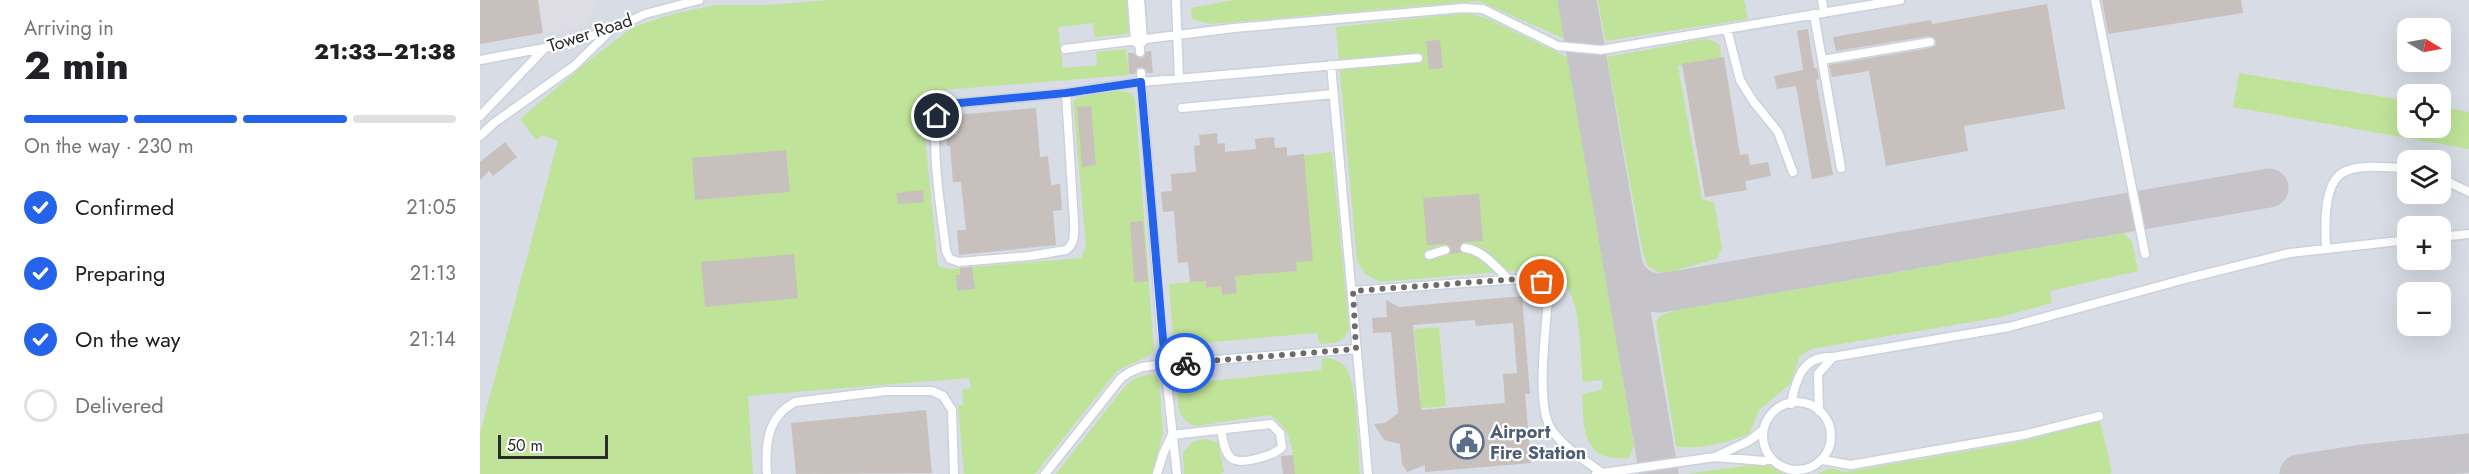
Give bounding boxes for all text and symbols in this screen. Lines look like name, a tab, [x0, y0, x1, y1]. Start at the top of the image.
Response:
street label: Tower Road	[544, 7, 636, 59]
text: Arriving in	[24, 14, 114, 43]
north arrow	[2397, 18, 2451, 72]
map controls	[2397, 18, 2451, 336]
text: 21:33–21:38	[314, 35, 456, 67]
text: 2 min	[24, 37, 129, 94]
button: locate	[2397, 84, 2451, 138]
pin	[911, 90, 962, 141]
icon: home	[920, 99, 953, 132]
text: On the way · 230 m	[24, 132, 194, 161]
button: layers	[2397, 150, 2451, 204]
icon: check	[24, 191, 57, 224]
text: Confirmed	[75, 191, 174, 223]
text: 21:05	[406, 193, 456, 222]
button: +	[2397, 216, 2451, 270]
pin	[1516, 256, 1567, 307]
icon: check	[24, 257, 57, 290]
text: Preparing	[75, 257, 166, 289]
text: 21:13	[410, 259, 456, 288]
icon: bag	[1525, 265, 1558, 298]
button: −	[2397, 282, 2451, 336]
icon: check	[24, 323, 57, 356]
text: On the way	[75, 323, 180, 355]
text: 21:14	[409, 325, 456, 354]
courier	[1155, 333, 1215, 393]
icon: bike	[1169, 347, 1202, 380]
text: Delivered	[75, 389, 164, 421]
place label: Airport Fire Station	[1489, 419, 1586, 466]
public building icon: Airport Fire Station	[1449, 424, 1485, 460]
scale bar	[498, 432, 608, 460]
text: 50 m	[507, 434, 543, 457]

